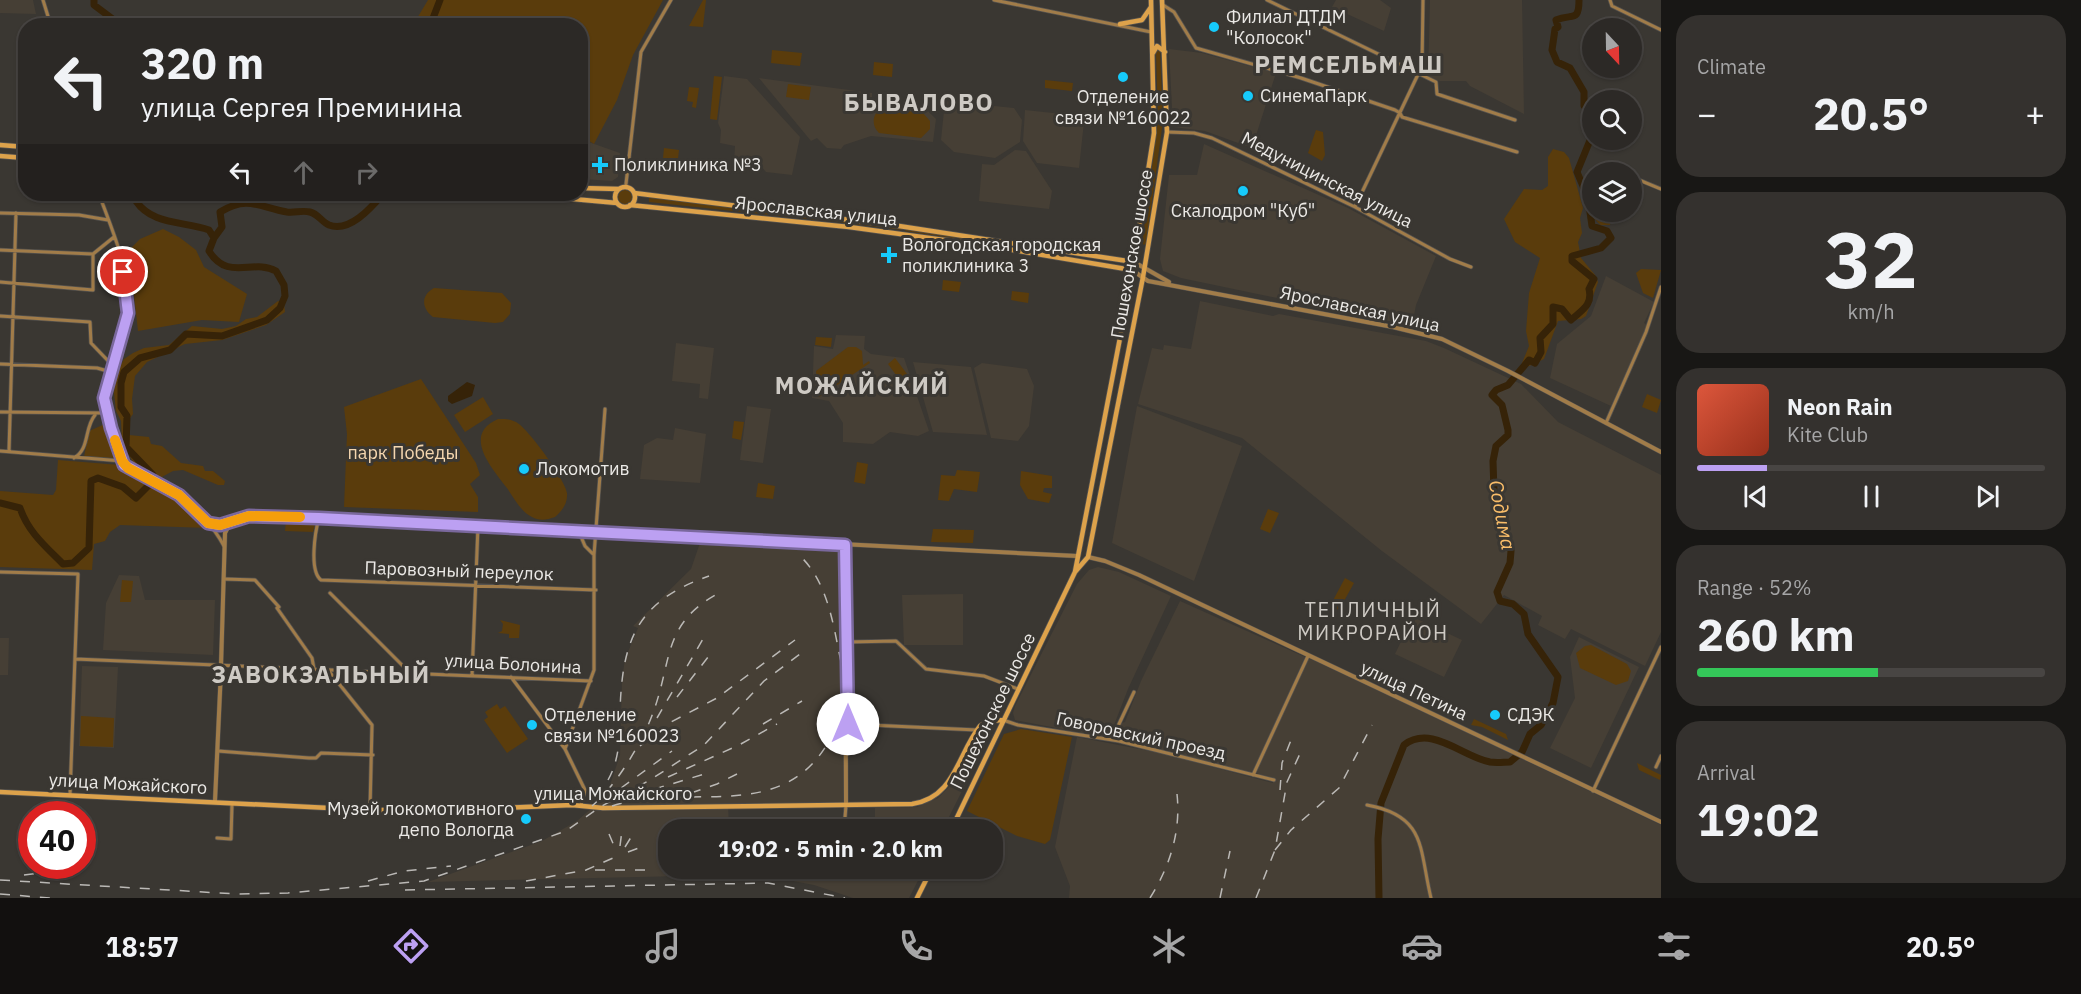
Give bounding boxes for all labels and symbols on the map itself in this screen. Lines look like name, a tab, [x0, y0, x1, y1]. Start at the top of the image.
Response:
place label: Филиал ДТДМ "Колосок"	[1226, 5, 1346, 49]
north arrow	[1582, 18, 1642, 78]
marker: Филиал ДТДМ "Колосок"	[1207, 20, 1221, 34]
district label: РЕМСЕЛЬМАШ	[1254, 48, 1444, 80]
marker: Отделение связи №160022	[1116, 70, 1130, 84]
place label: СинемаПарк	[1260, 84, 1367, 107]
place label: Отделение связи №160022	[1055, 85, 1191, 129]
district label: БЫВАЛОВО	[844, 86, 994, 118]
marker: СинемаПарк	[1241, 89, 1255, 103]
street label: Медуницинская улица	[1238, 126, 1417, 233]
place label: Поликлиника №3	[614, 153, 762, 176]
marker: Поликлиника №3	[591, 156, 609, 174]
street label: Пошехонское шоссе	[1105, 167, 1158, 340]
marker: Скалодром "Куб"	[1236, 184, 1250, 198]
street label: Ярославская улица	[734, 191, 899, 231]
place label: Скалодром "Куб"	[1171, 199, 1315, 222]
place label: Вологодская городская поликлиника 3	[902, 233, 1101, 277]
pin	[97, 246, 148, 297]
marker: Вологодская городская поликлиника 3	[880, 246, 898, 264]
street label: Ярославская улица	[1278, 280, 1443, 337]
district label: МОЖАЙСКИЙ	[775, 369, 949, 401]
park label: парк Победы	[348, 441, 458, 464]
place label: Локомотив	[536, 457, 630, 480]
marker: Локомотив	[517, 462, 531, 476]
water label: Содима	[1482, 478, 1522, 552]
street label: Паровозный переулок	[364, 556, 554, 585]
district label: ТЕПЛИЧНЫЙ МИКРОРАЙОН	[1297, 596, 1449, 646]
street label: Пошехонское шоссе	[945, 629, 1040, 793]
street label: улица Болонина	[444, 648, 583, 679]
street label: улица Петина	[1357, 656, 1472, 726]
district label: ЗАВОКЗАЛЬНЫЙ	[211, 658, 431, 690]
position arrow	[816, 692, 880, 756]
place label: Отделение связи №160023	[544, 703, 680, 747]
place label: СДЭК	[1507, 703, 1555, 726]
street label: Говоровский проезд	[1054, 706, 1228, 765]
marker: СДЭК	[1488, 708, 1502, 722]
marker: Отделение связи №160023	[525, 718, 539, 732]
street label: улица Можайского	[48, 768, 208, 799]
street label: улица Можайского	[534, 782, 692, 805]
place label: Музей локомотивного депо Вологда	[327, 797, 514, 841]
speed limit sign: 40	[18, 801, 96, 879]
marker: Музей локомотивного депо Вологда	[519, 812, 533, 826]

